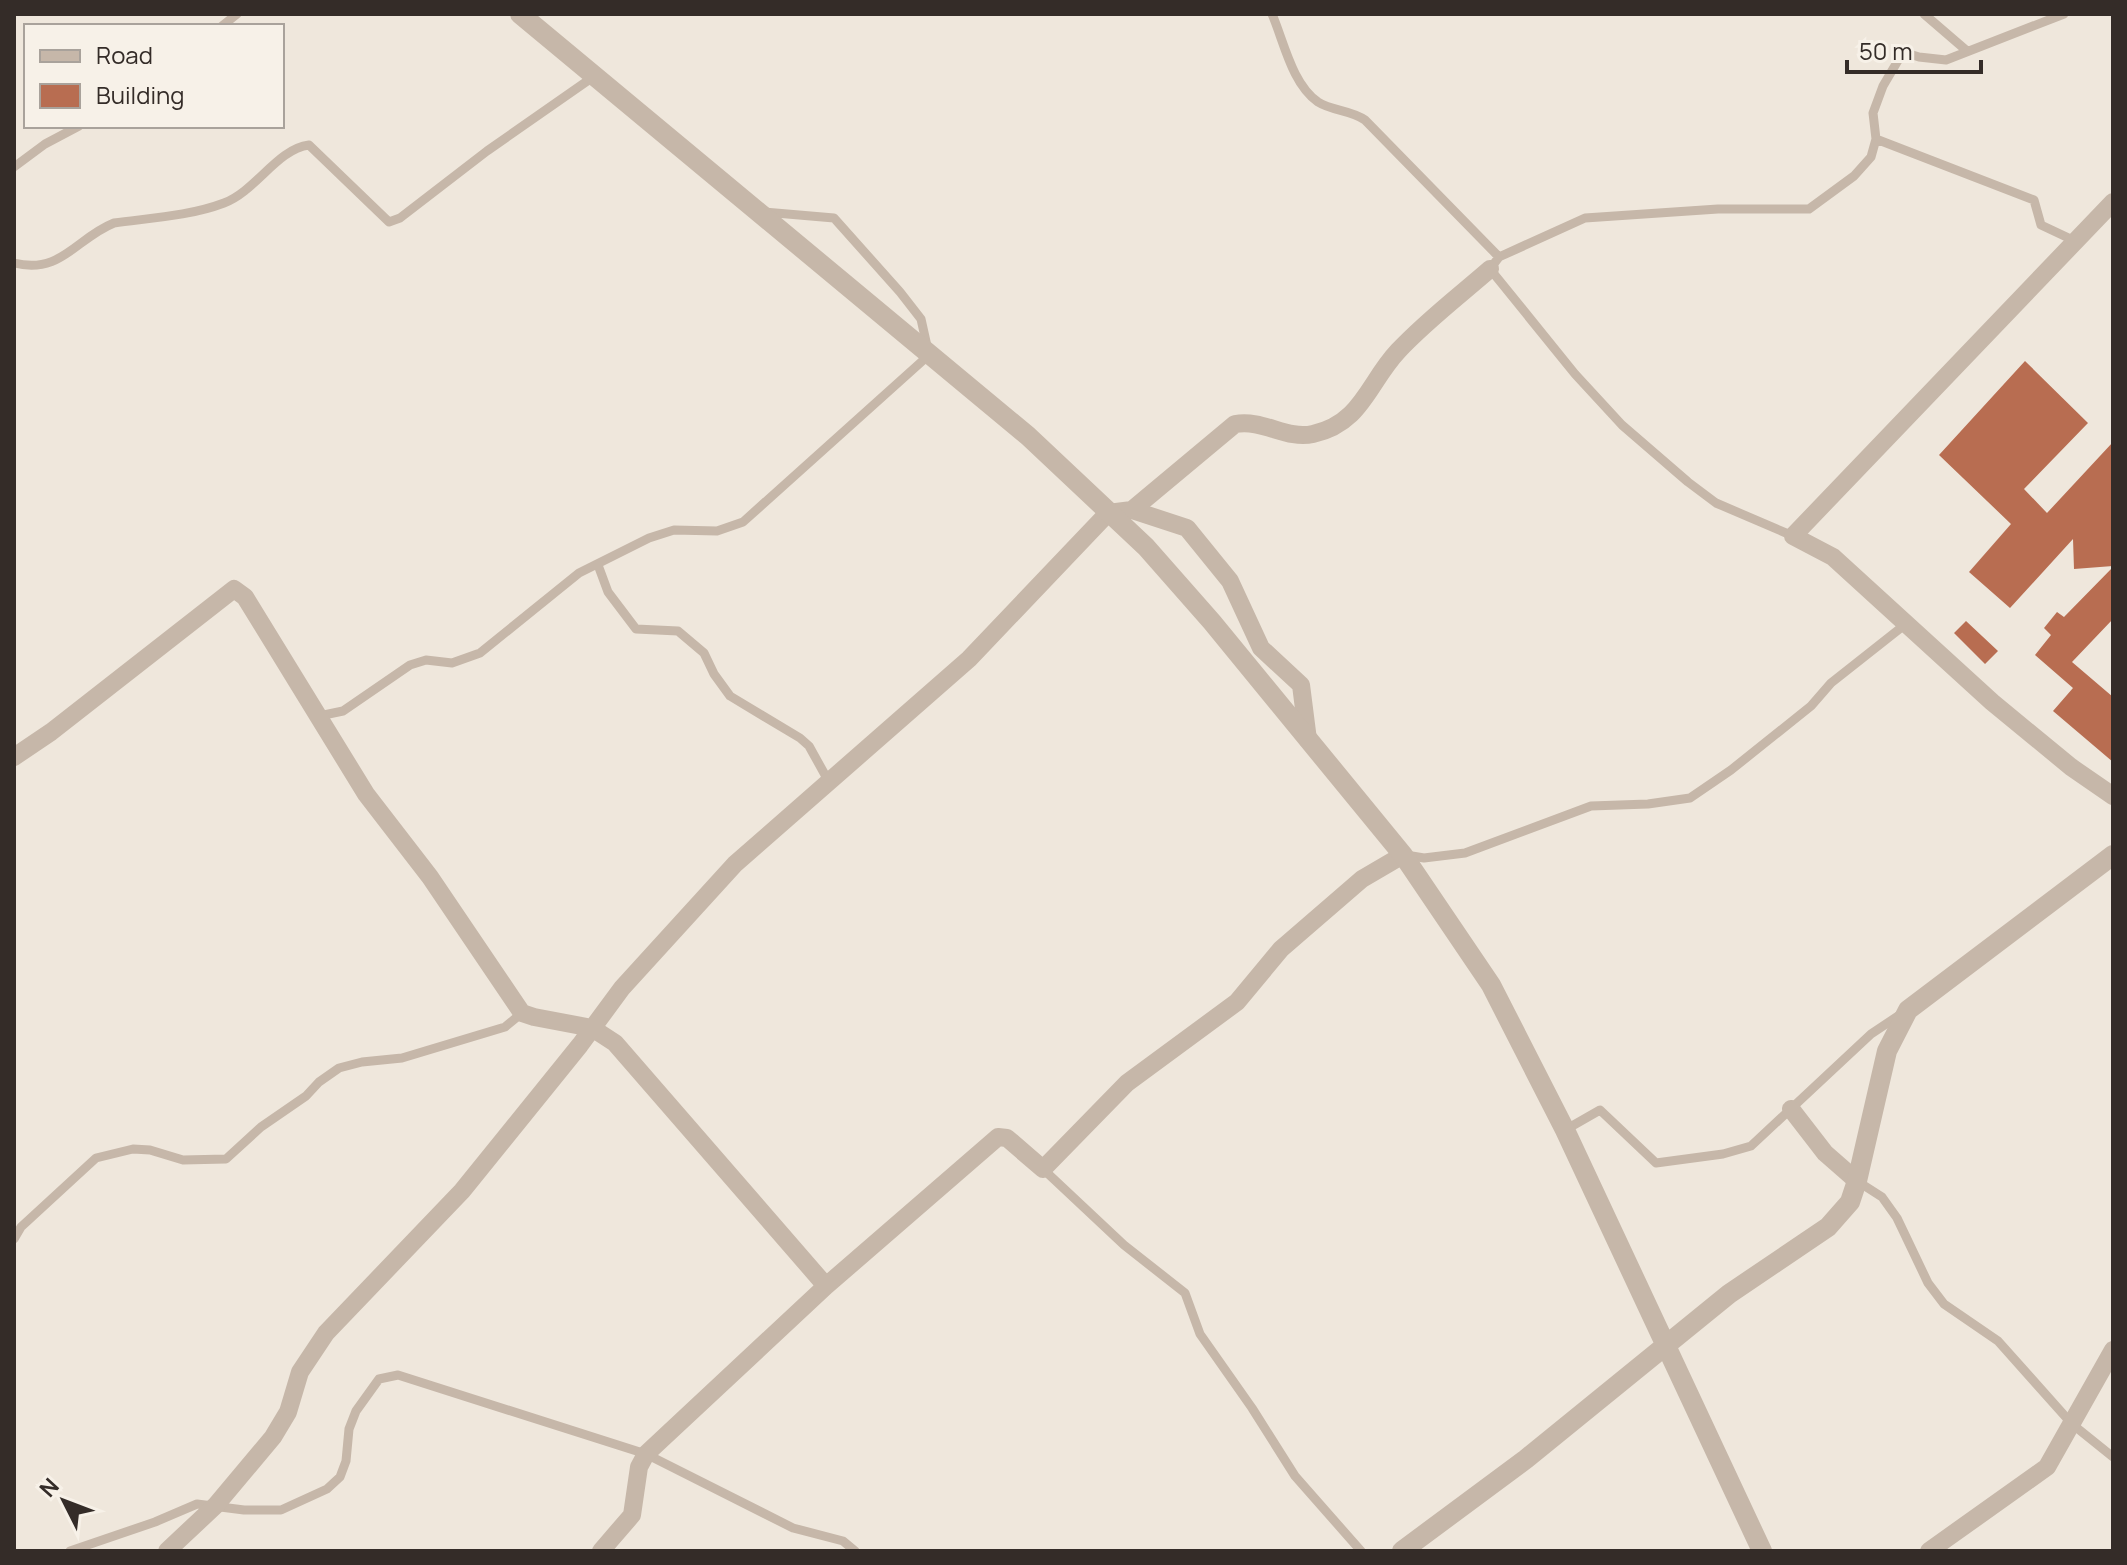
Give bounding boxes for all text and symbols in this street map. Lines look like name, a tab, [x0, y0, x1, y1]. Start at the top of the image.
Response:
legend	[24, 24, 284, 128]
scale bar	[1847, 24, 1981, 74]
text: 50 m	[1859, 34, 1913, 67]
text: Road	[96, 38, 153, 71]
text: Building	[96, 78, 184, 111]
north arrow	[24, 1461, 104, 1541]
text: N	[33, 1472, 66, 1504]

